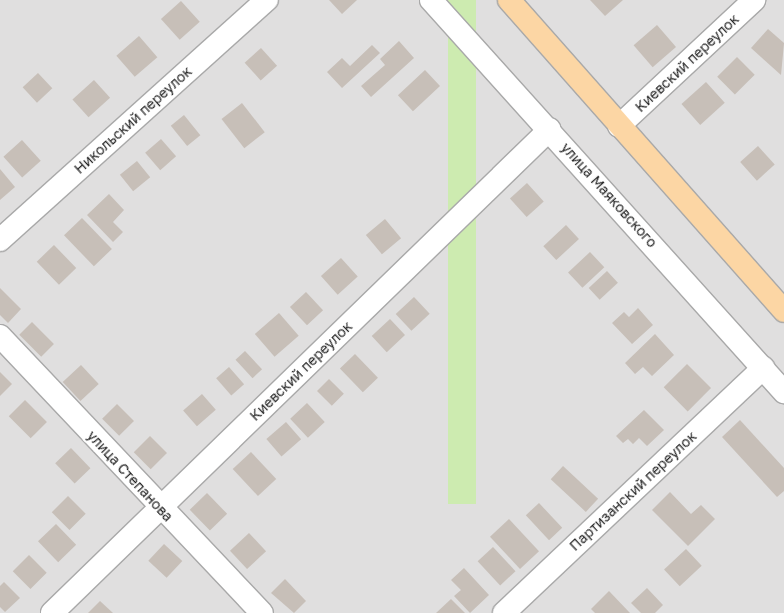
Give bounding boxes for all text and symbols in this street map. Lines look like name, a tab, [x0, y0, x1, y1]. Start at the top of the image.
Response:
street label: Киевский переулок	[632, 11, 742, 115]
street label: Никольский переулок	[71, 63, 195, 177]
street label: улица Маяковского	[558, 139, 660, 251]
street label: Киевский переулок	[246, 318, 356, 424]
street label: улица Степанова	[84, 427, 176, 525]
street label: Партизанский переулок	[566, 428, 700, 554]

